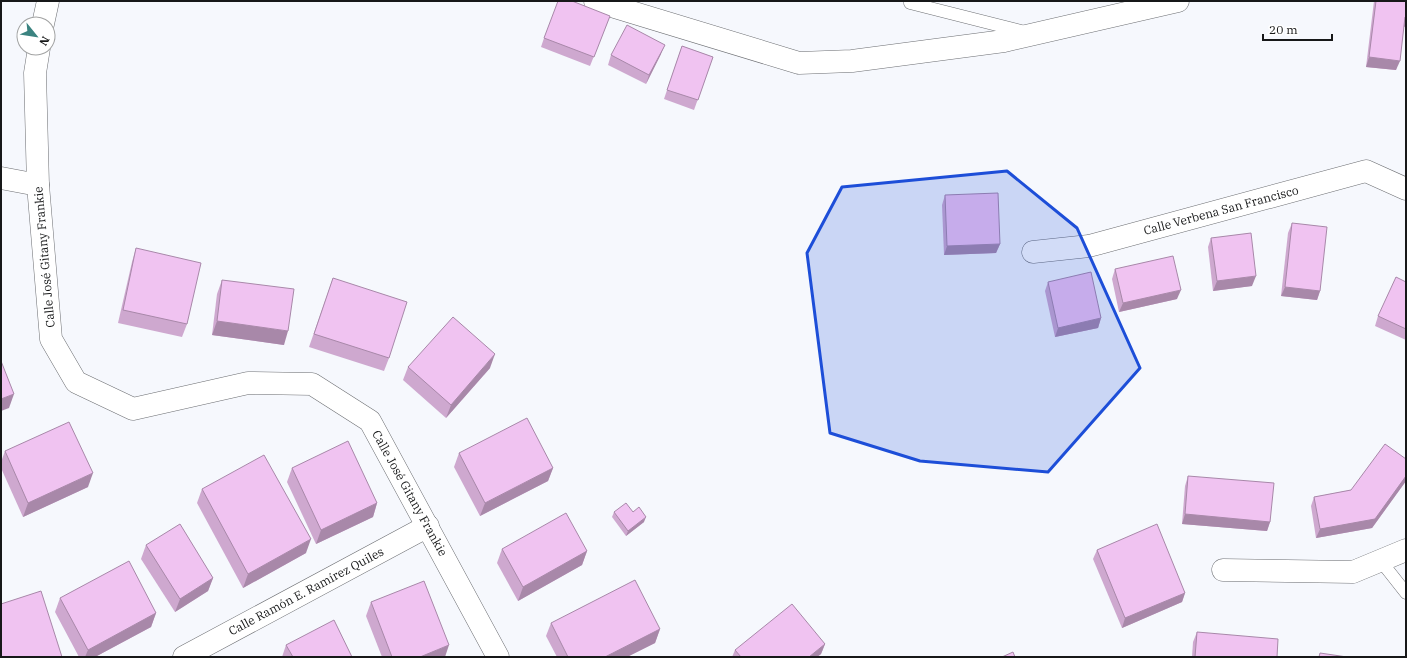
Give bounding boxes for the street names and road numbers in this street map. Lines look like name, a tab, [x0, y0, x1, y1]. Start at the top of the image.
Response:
street label: Calle Verbena San Francisco	[1142, 182, 1300, 238]
street label: Calle José Gitany Frankie	[30, 186, 58, 328]
street label: Calle José Gitany Frankie	[369, 427, 451, 559]
street label: Calle Ramón E. Ramírez Quiles	[226, 544, 386, 638]

